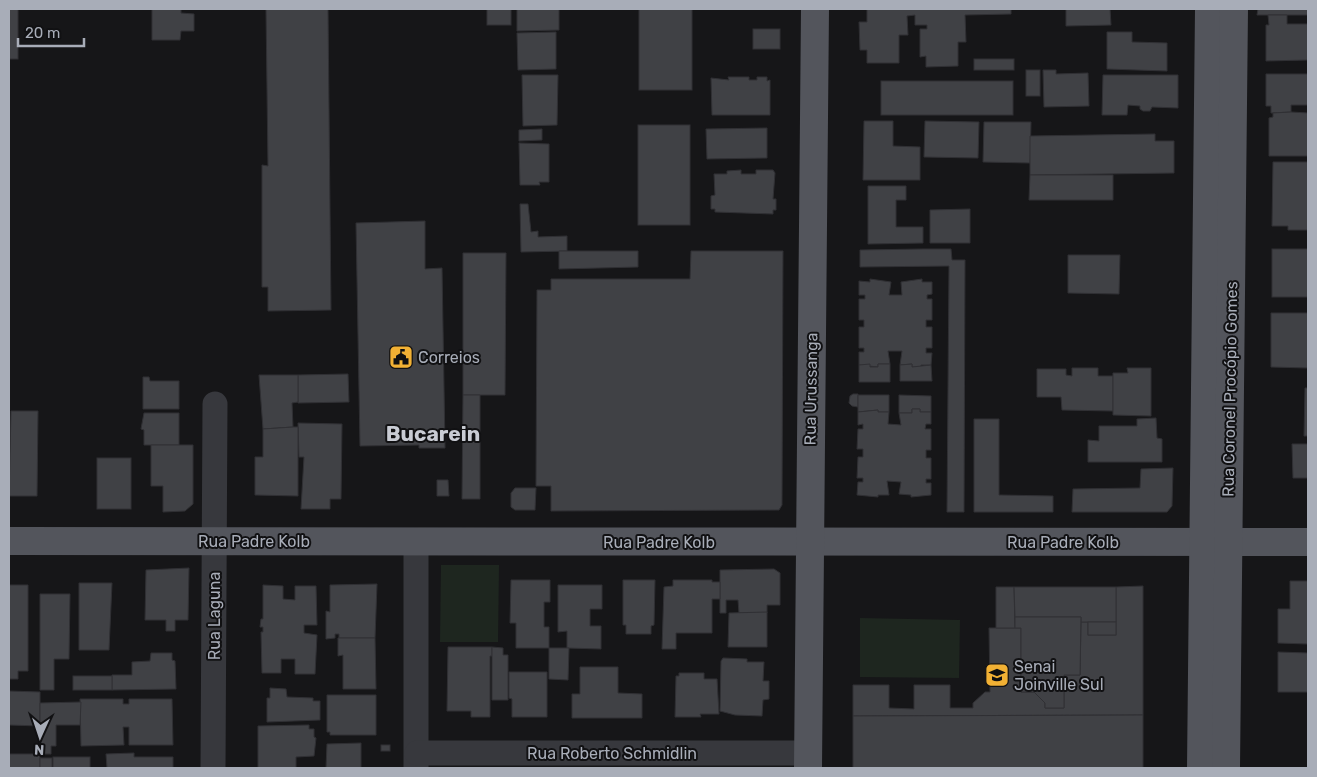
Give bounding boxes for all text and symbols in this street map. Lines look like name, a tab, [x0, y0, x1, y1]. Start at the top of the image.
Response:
scale bar	[18, 15, 84, 47]
text: 20 m	[25, 24, 60, 42]
street label: Rua Coronel Procópio Gomes	[1219, 281, 1241, 497]
street label: Rua Urussanga	[801, 332, 821, 446]
public building icon: Correios	[388, 344, 414, 370]
place label: Correios	[418, 348, 480, 367]
district label: Bucarein	[386, 421, 480, 446]
street label: Rua Padre Kolb	[198, 532, 310, 551]
street label: Rua Padre Kolb	[603, 533, 715, 552]
street label: Rua Padre Kolb	[1007, 533, 1119, 552]
street label: Rua Laguna	[205, 572, 224, 660]
place label: Senai Joinville Sul	[1014, 657, 1104, 694]
school or university icon: Senai Joinville Sul	[984, 662, 1010, 688]
north arrow	[15, 712, 65, 762]
text: N	[34, 741, 45, 758]
street label: Rua Roberto Schmidlin	[527, 744, 697, 763]

